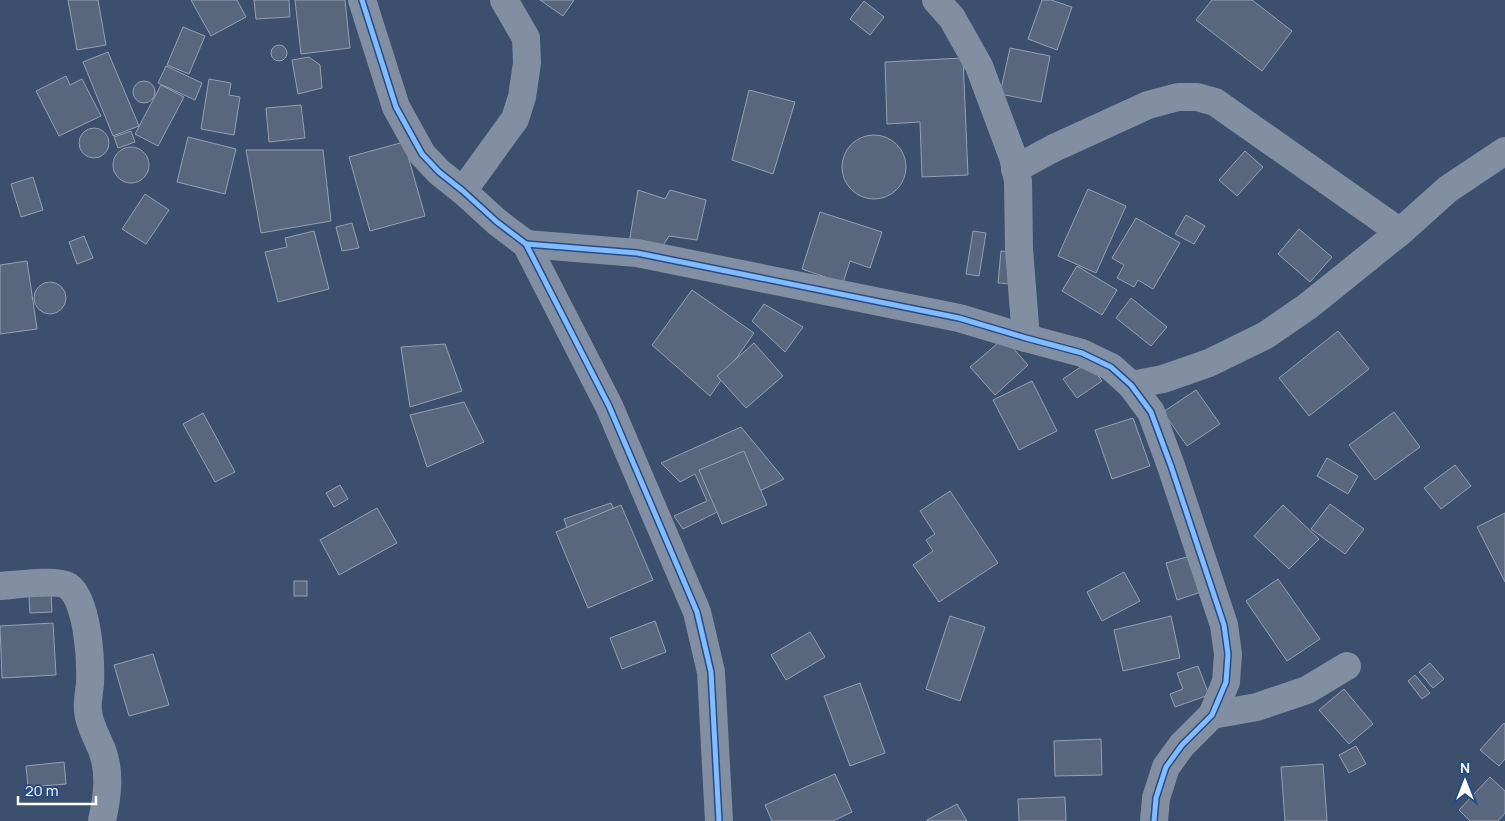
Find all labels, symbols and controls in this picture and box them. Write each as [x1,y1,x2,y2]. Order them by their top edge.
north arrow [1440,756,1490,806]
text: N [1460,758,1470,777]
scale bar [18,774,95,806]
text: 20 m [25,780,58,801]

